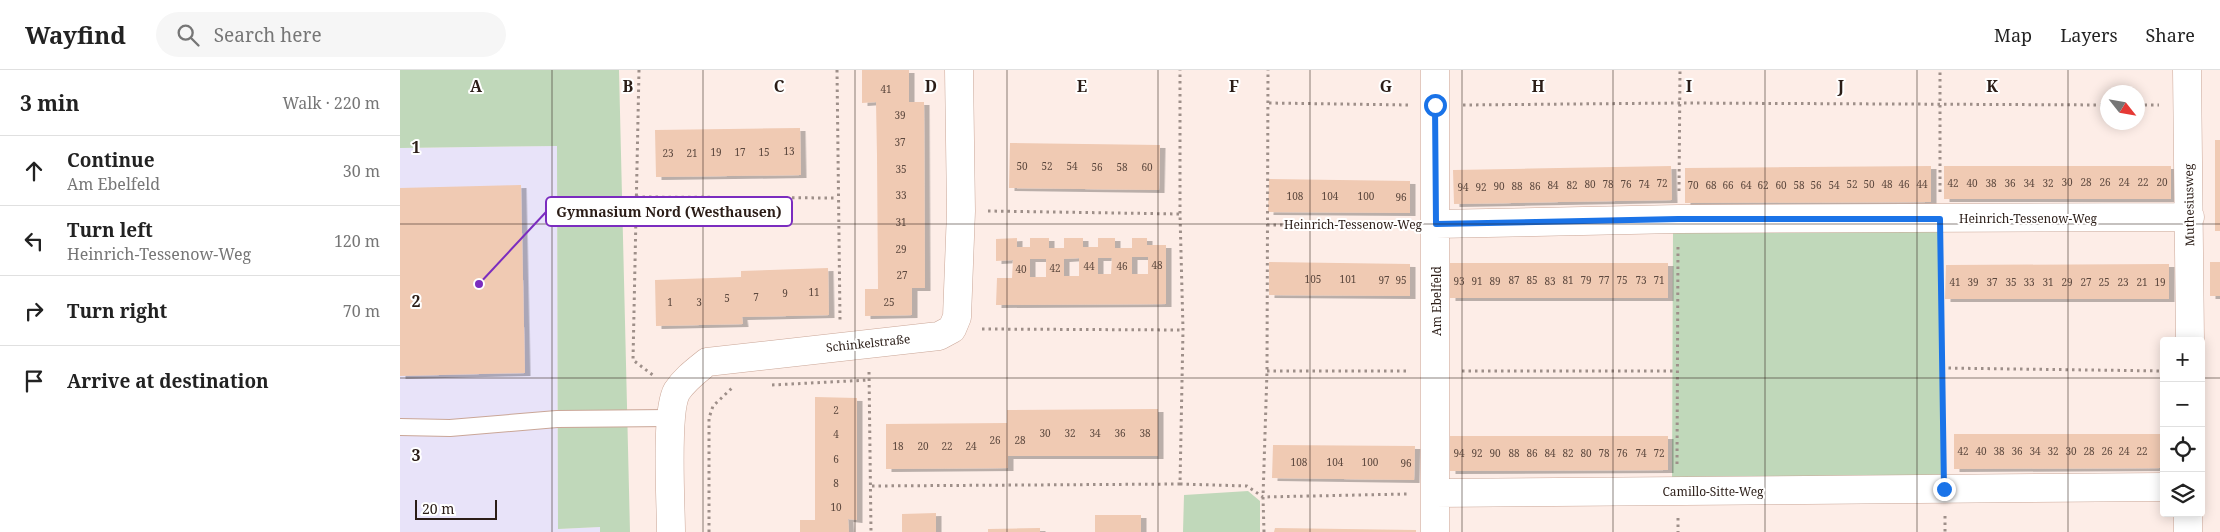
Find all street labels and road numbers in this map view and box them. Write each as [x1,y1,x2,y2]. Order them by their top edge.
street label: Muthesiusweg [2180,163,2198,246]
street label: Heinrich-Tessenow-Weg [1959,210,2098,227]
street label: Heinrich-Tessenow-Weg [1284,216,1423,233]
street label: Am Ebelfeld [1428,265,1445,336]
street label: Schinkelstraße [825,330,911,356]
street label: Camillo-Sitte-Weg [1662,483,1764,500]

